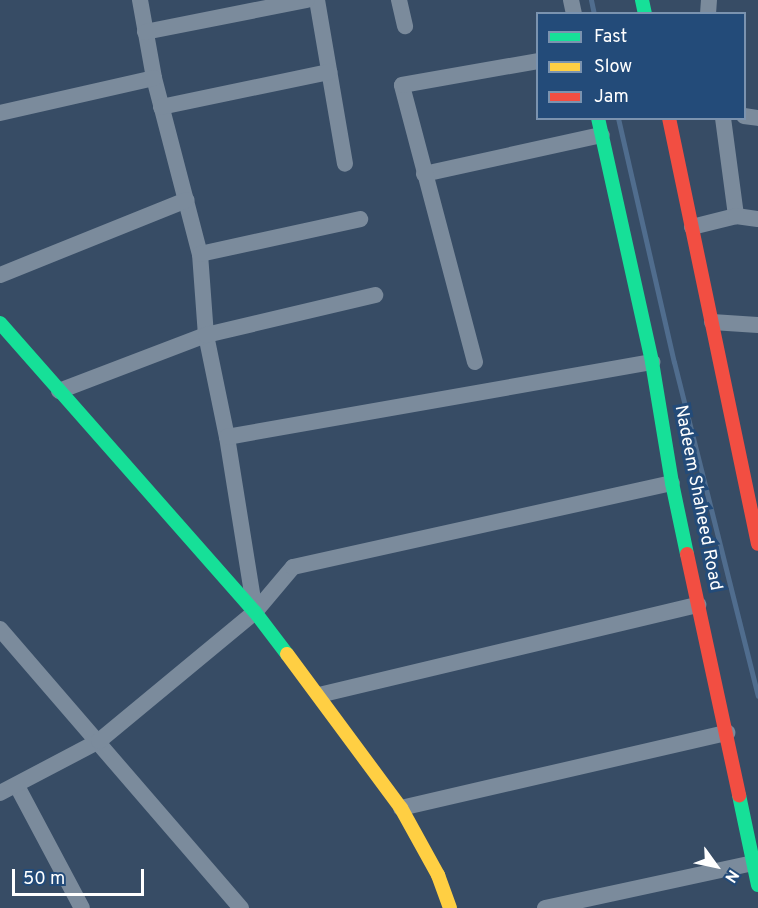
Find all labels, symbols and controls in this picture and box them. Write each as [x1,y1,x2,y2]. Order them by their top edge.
legend [536,12,746,120]
text: Fast [594,26,627,49]
text: Slow [594,56,632,79]
text: Jam [594,86,629,109]
street label: Nadeem Shaheed Road [668,404,726,592]
north arrow [686,836,746,896]
scale bar [15,857,147,895]
text: N [720,866,743,886]
text: 50 m [23,868,65,891]

